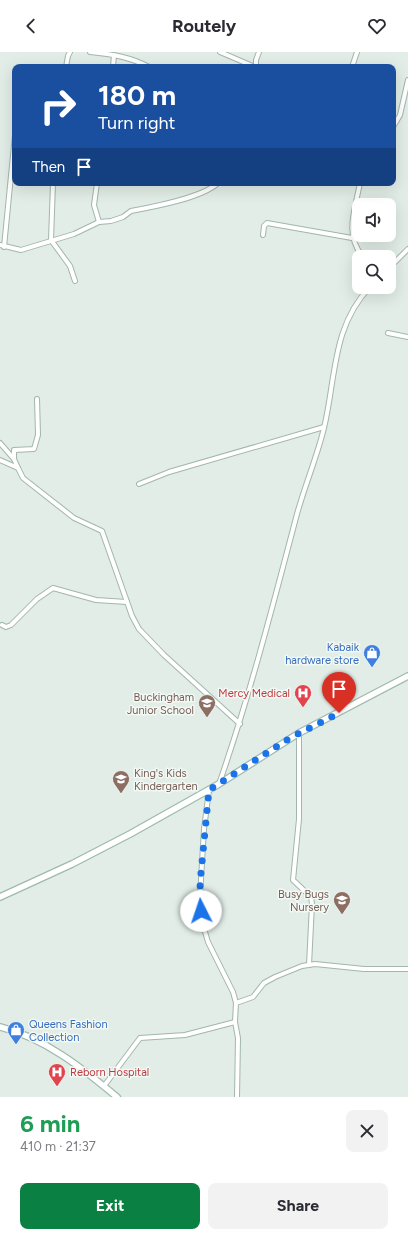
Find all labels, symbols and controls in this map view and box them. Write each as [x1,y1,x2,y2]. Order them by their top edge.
icon: back [20,15,42,37]
text: Routely [172,15,236,37]
icon: heart [366,15,388,37]
text: 180 m [98,78,176,112]
icon: right [32,80,84,132]
text: Turn right [98,112,175,134]
icon: arrive [73,156,95,178]
text: Then [32,158,65,176]
map controls [352,198,396,294]
button: sound [352,198,396,242]
button: search [352,250,396,294]
place label: Kabaik hardware store [285,641,360,667]
shop icon: Kabaik hardware store [362,643,382,668]
pin [322,672,356,713]
icon: arrive [328,678,350,700]
hospital icon: Mercy Medical [293,683,313,708]
place label: Mercy Medical [218,687,290,700]
place label: Buckingham Junior School [127,691,194,717]
school or university icon: Buckingham Junior School [197,693,217,718]
place label: King's Kids Kindergarten [134,767,198,793]
school or university icon: King's Kids Kindergarten [111,769,131,794]
place label: Busy Bugs Nursery [278,888,329,914]
position arrow [180,890,222,932]
school or university icon: Busy Bugs Nursery [332,890,352,915]
place label: Queens Fashion Collection [29,1018,108,1044]
shop icon: Queens Fashion Collection [6,1020,26,1045]
hospital icon: Reborn Hospital [47,1062,67,1087]
place label: Reborn Hospital [70,1066,149,1079]
text: 6 min [20,1109,80,1138]
button: close [346,1110,388,1152]
text: 410 m · 21:37 [20,1139,96,1154]
button: Exit [20,1183,200,1229]
button: Share [208,1183,388,1229]

